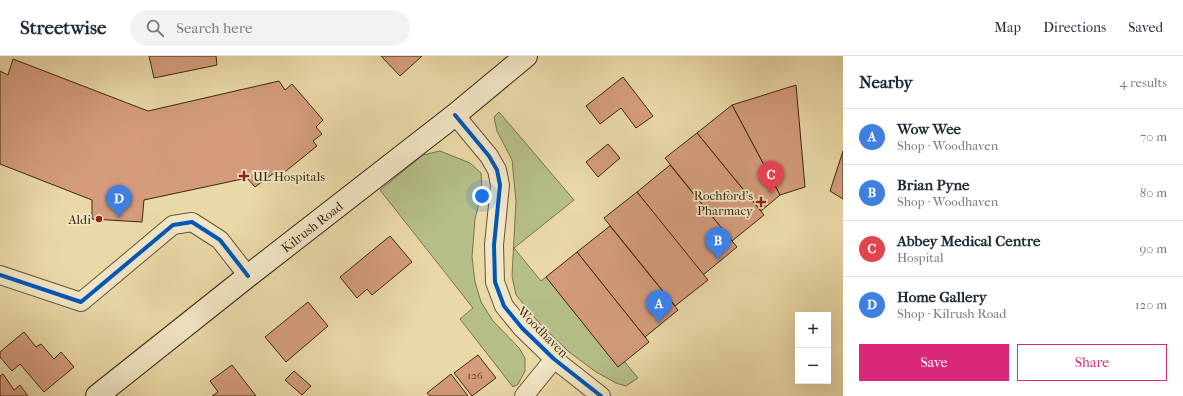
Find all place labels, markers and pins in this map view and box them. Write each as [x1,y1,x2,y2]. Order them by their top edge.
pin: C [758,161,784,194]
place label: UL Hospitals [253,169,325,184]
marker: UL Hospitals [238,170,250,182]
pin: D [106,185,132,218]
place label: Rochford's Pharmacy [694,188,754,218]
marker: Rochford's Pharmacy [756,197,766,207]
place label: Aldi [67,212,91,227]
marker: Aldi [94,214,104,224]
pin: B [705,227,731,260]
pin: A [646,290,672,323]

